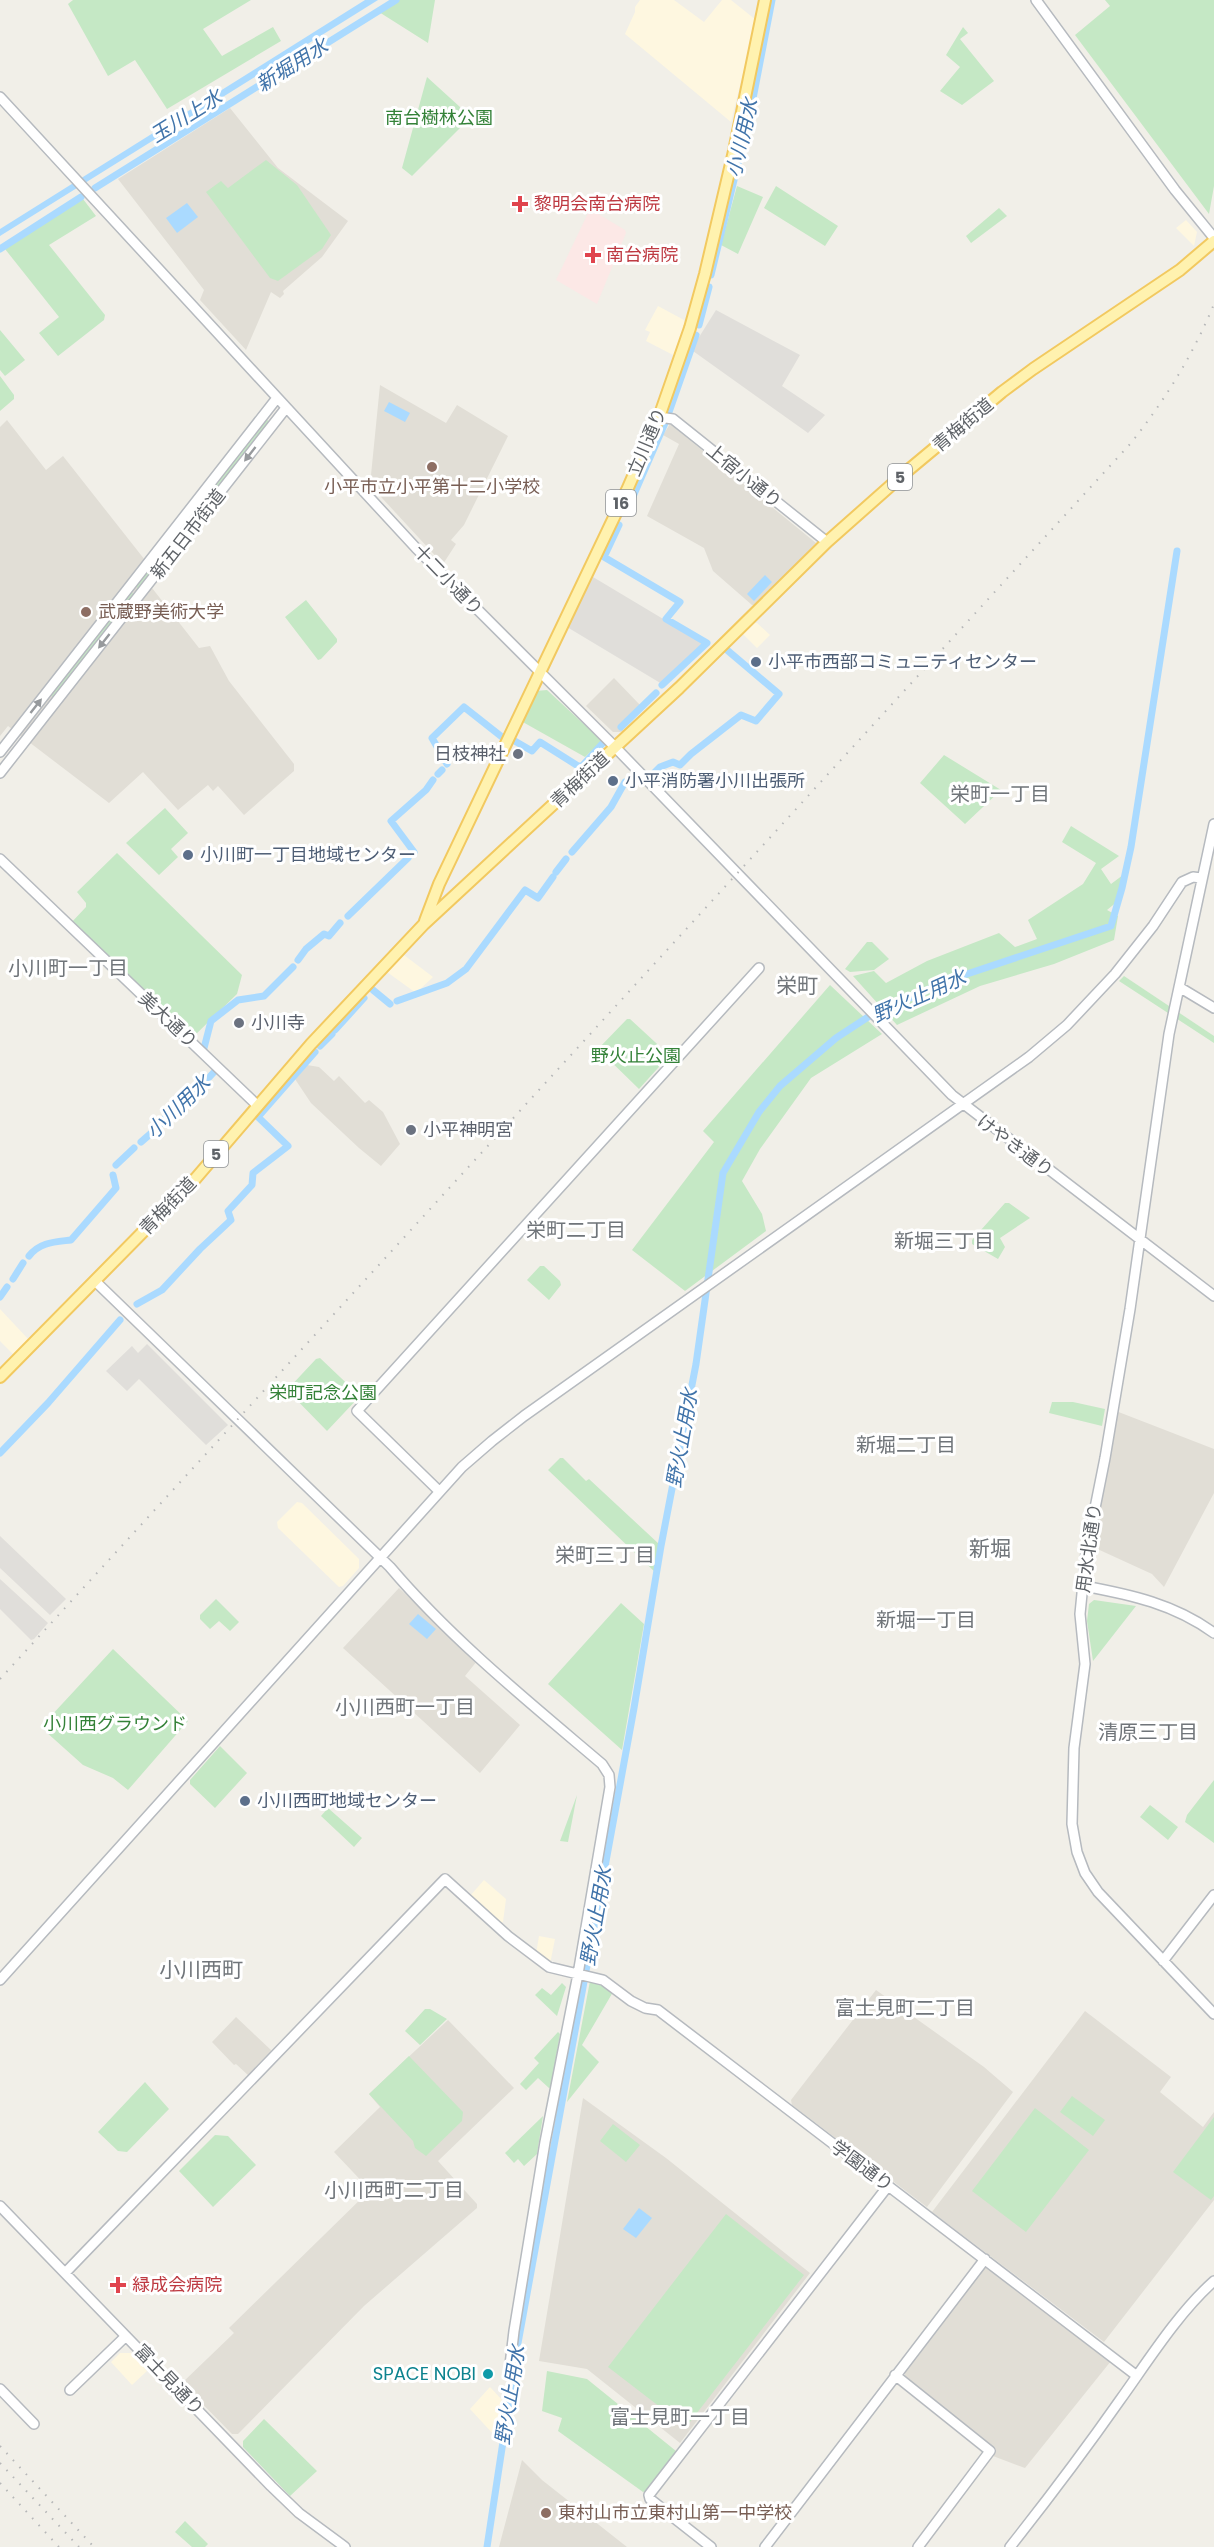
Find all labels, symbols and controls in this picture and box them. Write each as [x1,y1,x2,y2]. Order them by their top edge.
water label: 新堀用水 [251,31,335,98]
water label: 玉川上水 [145,82,229,149]
water label: 小川用水 [719,94,765,180]
park label: 南台樹林公園 [385,105,493,130]
place label: 黎明会南台病院 [534,191,660,216]
marker: 黎明会南台病院 [511,195,529,213]
place label: 南台病院 [606,242,678,267]
marker: 南台病院 [584,246,602,264]
street label: 青梅街道 [927,392,998,457]
street label: 立川通り [621,404,672,480]
street label: 上宿小通り [701,438,787,514]
one-way arrow [245,447,257,462]
marker: 小平市立小平第十二小学校 [425,460,439,474]
road number: 5 [888,464,912,490]
place label: 小平市立小平第十二小学校 [324,474,540,499]
street label: 新五日市街道 [145,483,231,584]
road number: 16 [606,490,636,516]
street label: 十二小通り [408,539,489,621]
place label: 武蔵野美術大学 [98,599,224,624]
marker: 武蔵野美術大学 [79,605,93,619]
one-way arrow [98,633,110,649]
place label: 小平市西部コミュニティセンター [768,649,1037,674]
marker: 小平市西部コミュニティセンター [749,655,763,669]
one-way arrow [30,698,43,714]
place label: 日枝神社 [434,741,506,766]
street label: 青梅街道 [545,746,615,813]
marker: 日枝神社 [511,747,525,761]
place label: 小平消防署小川出張所 [625,768,805,793]
marker: 小平消防署小川出張所 [606,774,620,788]
district label: 栄町一丁目 [950,780,1050,808]
place label: 小川町一丁目地域センター [200,842,416,867]
marker: 小川町一丁目地域センター [181,848,195,862]
district label: 小川町一丁目 [8,954,128,982]
water label: 野火止用水 [868,962,972,1029]
district label: 栄町 [776,971,818,1000]
street label: 美大通り [133,986,203,1053]
place label: 小川寺 [251,1010,305,1035]
marker: 小川寺 [232,1016,246,1030]
park label: 野火止公園 [591,1043,681,1068]
water label: 小川用水 [140,1068,218,1145]
street label: けやき通り [972,1109,1059,1183]
place label: 小平神明宮 [423,1117,513,1142]
marker: 小平神明宮 [404,1123,418,1137]
road number: 5 [204,1141,228,1167]
street label: 青梅街道 [134,1171,202,1240]
district label: 栄町二丁目 [526,1216,626,1244]
district label: 新堀三丁目 [894,1227,994,1255]
park label: 栄町記念公園 [269,1380,377,1405]
water label: 野火止用水 [660,1384,705,1490]
district label: 新堀二丁目 [856,1431,956,1459]
street label: 用水北通り [1070,1502,1107,1594]
district label: 新堀 [969,1534,1011,1563]
district label: 栄町三丁目 [555,1541,655,1569]
district label: 新堀一丁目 [876,1606,976,1634]
district label: 小川西町一丁目 [335,1693,475,1721]
park label: 小川西グラウンド [43,1711,187,1736]
district label: 清原三丁目 [1098,1718,1198,1746]
place label: 小川西町地域センター [257,1788,437,1813]
marker: 小川西町地域センター [238,1794,252,1808]
water label: 野火止用水 [574,1862,619,1968]
district label: 小川西町 [159,1955,243,1984]
district label: 富士見町二丁目 [835,1994,975,2022]
street label: 学園通り [826,2134,899,2197]
district label: 小川西町二丁目 [324,2176,464,2204]
place label: 緑成会病院 [132,2272,222,2297]
marker: 緑成会病院 [109,2276,127,2294]
street label: 富士見通り [129,2339,210,2421]
water label: 野火止用水 [488,2341,532,2447]
place label: SPACE NOBI [373,2361,476,2386]
marker: SPACE NOBI [481,2367,495,2381]
district label: 富士見町一丁目 [610,2403,750,2431]
place label: 東村山市立東村山第一中学校 [558,2500,792,2525]
marker: 東村山市立東村山第一中学校 [539,2506,553,2520]

